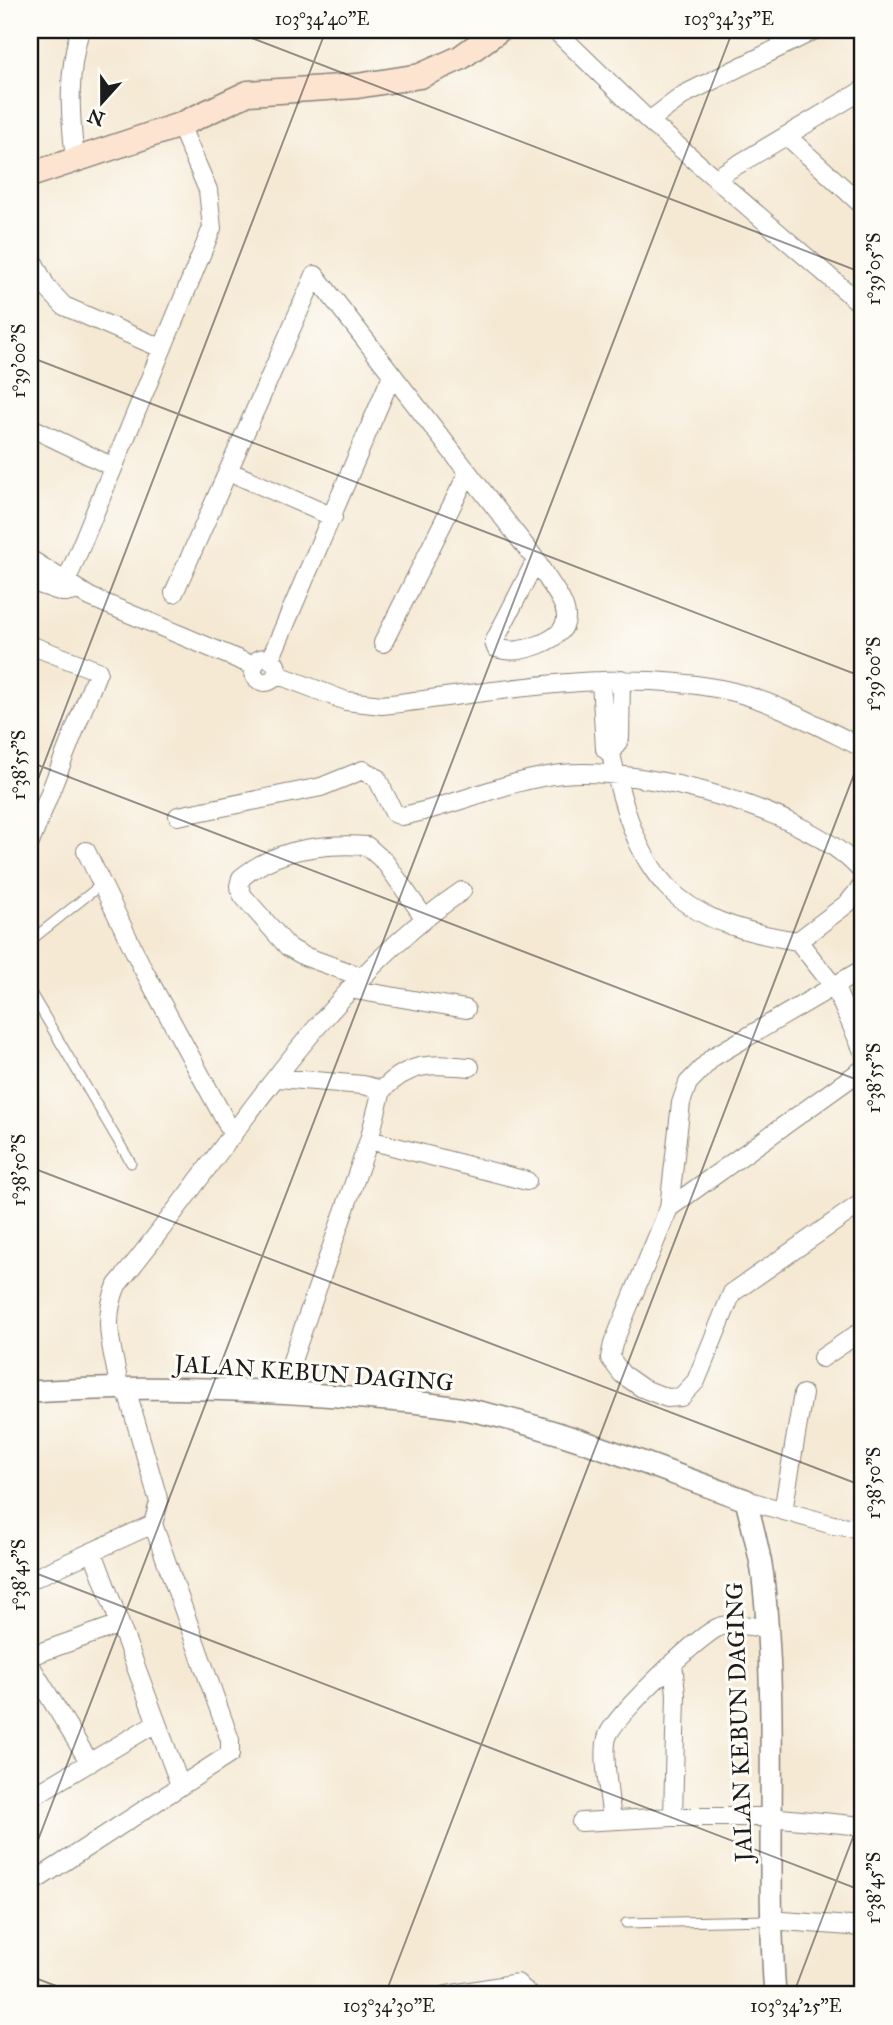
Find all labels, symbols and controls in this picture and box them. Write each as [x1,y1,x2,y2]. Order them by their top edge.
text: 103°34'40"E [275,8,369,30]
text: 103°34'35"E [684,8,774,30]
north arrow [66,66,136,136]
text: N [84,104,108,131]
text: 1°39'05"S [863,233,885,305]
text: 1°39'00"S [8,324,30,398]
text: 1°39'00"S [863,637,885,711]
text: 1°38'55"S [8,730,30,800]
text: 1°38'55"S [863,1043,885,1113]
text: 1°38'50"S [8,1134,30,1206]
street label: JALAN KEBUN DAGING [170,1348,455,1398]
text: 1°38'50"S [863,1447,885,1519]
text: 1°38'45"S [8,1539,30,1611]
street label: JALAN KEBUN DAGING [719,1582,759,1865]
text: 1°38'45"S [863,1852,885,1924]
text: 103°34'30"E [343,1995,435,2017]
text: 103°34'25"E [750,1995,842,2017]

